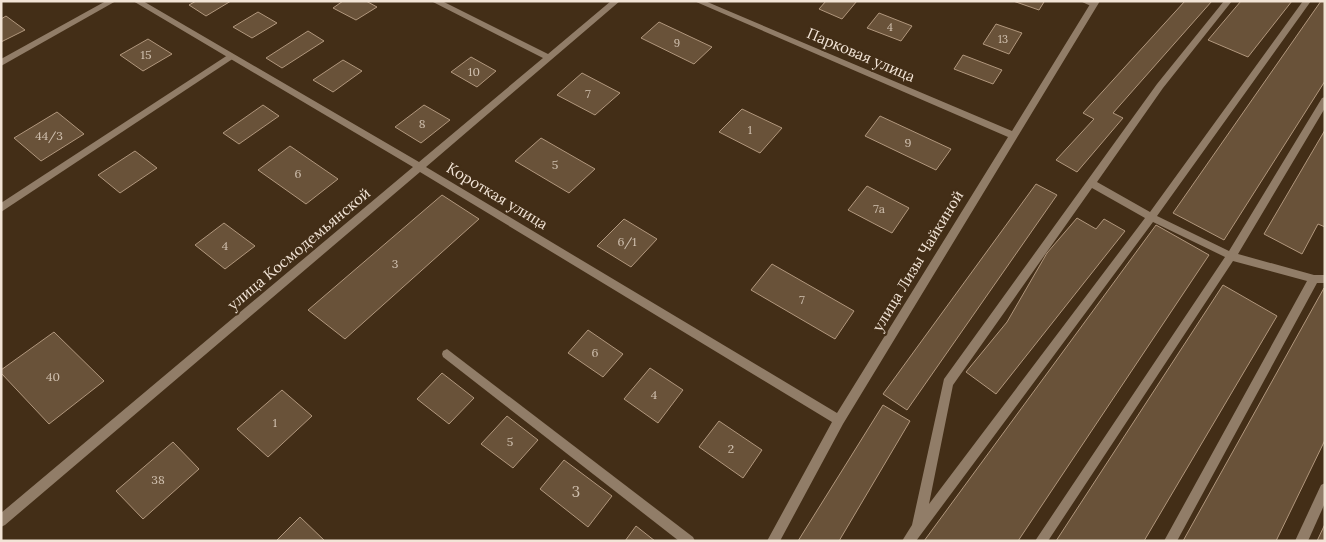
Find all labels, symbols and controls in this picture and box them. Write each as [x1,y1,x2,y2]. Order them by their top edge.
house number: 4 [887,20,893,34]
street label: Парковая улица [804,23,918,86]
house number: 13 [998,32,1008,46]
house number: 9 [674,36,680,50]
house number: 15 [141,47,151,62]
house number: 10 [468,64,480,79]
house number: 7 [585,86,591,101]
house number: 8 [419,116,426,131]
house number: 1 [748,122,752,137]
house number: 44/3 [35,128,63,144]
house number: 9 [905,135,912,150]
house number: 5 [552,157,558,172]
street label: Короткая улица [443,158,552,233]
house number: 6 [295,166,302,181]
street label: улица Космодемьянской [223,183,374,314]
street label: улица Лизы Чайкиной [868,187,967,335]
house number: 7а [873,201,885,216]
house number: 6/1 [617,234,637,250]
house number: 4 [222,238,229,253]
house number: 3 [392,256,399,271]
house number: 7 [799,292,805,307]
house number: 6 [592,345,599,360]
house number: 40 [46,369,60,384]
house number: 4 [651,387,658,402]
house number: 1 [273,415,277,430]
house number: 5 [507,434,513,449]
house number: 2 [728,441,734,456]
house number: 38 [151,472,165,487]
house number: 3 [572,482,580,501]

